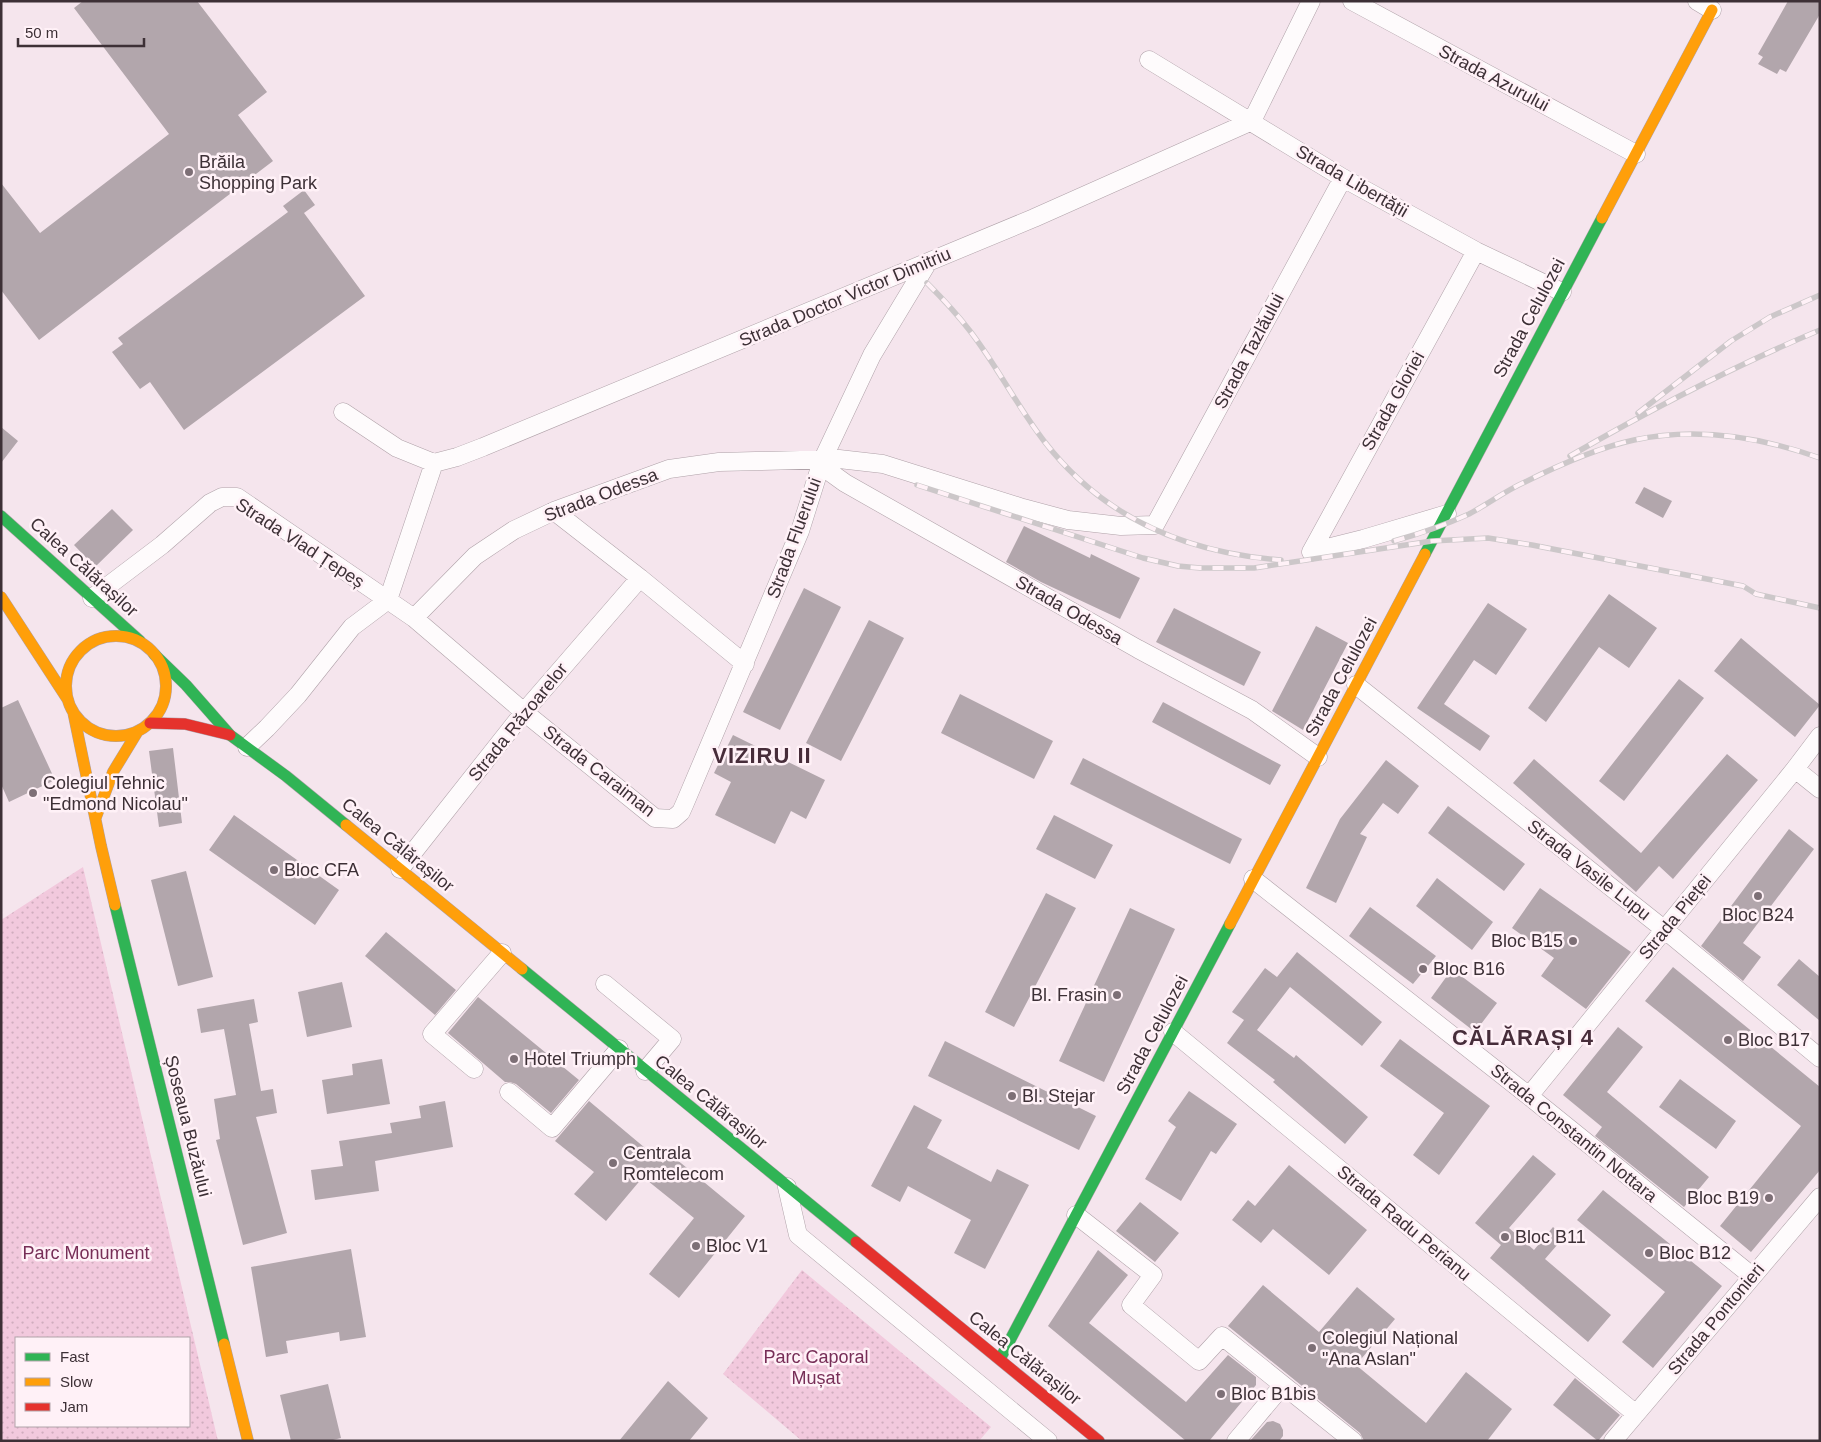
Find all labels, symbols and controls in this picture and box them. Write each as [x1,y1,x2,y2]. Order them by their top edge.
scale bar [18,15,144,47]
text: 50 m [25,24,58,41]
street label: Strada Azurului [1435,41,1553,115]
street label: Strada Libertății [1292,141,1412,221]
place label: Brăila Shopping Park [199,152,318,193]
marker: Brăila Shopping Park [183,166,195,178]
street label: Strada Doctor Victor Dimitriu [736,243,954,351]
street label: Strada Celulozei [1489,255,1569,381]
street label: Strada Tazlăului [1210,290,1288,412]
street label: Strada Gloriei [1358,348,1428,454]
street label: Strada Odessa [541,464,662,526]
street label: Strada Fluerului [763,475,825,601]
street label: Strada Vlad Țepeș [232,494,368,592]
street label: Calea Călărașilor [26,513,142,621]
street label: Strada Odessa [1012,571,1127,649]
street label: Strada Celulozei [1301,614,1381,740]
street label: Strada Răzoarelor [464,659,572,785]
street label: Strada Caraiman [539,721,659,821]
district label: VIZIRU II [712,743,812,768]
place label: Colegiul Tehnic "Edmond Nicolau" [43,773,188,814]
marker: Colegiul Tehnic "Edmond Nicolau" [27,787,39,799]
street label: Calea Călărașilor [338,794,458,896]
street label: Strada Vasile Lupu [1523,816,1655,924]
place label: Bloc CFA [284,860,359,880]
marker: Bloc CFA [268,864,280,876]
street label: Strada Pieței [1635,871,1715,963]
marker: Bloc B24 [1752,890,1764,902]
place label: Bloc B24 [1722,905,1794,925]
place label: Bloc B15 [1491,931,1563,951]
marker: Bloc B15 [1567,935,1579,947]
place label: Bloc B16 [1433,959,1505,979]
marker: Bloc B16 [1417,963,1429,975]
street label: Strada Celulozei [1112,972,1192,1098]
place label: Bl. Frasin [1031,985,1107,1005]
marker: Bl. Frasin [1111,989,1123,1001]
district label: CĂLĂRAȘI 4 [1452,1025,1594,1050]
place label: Bloc B17 [1738,1030,1810,1050]
marker: Bloc B17 [1722,1034,1734,1046]
place label: Hotel Triumph [524,1049,636,1069]
street label: Calea Călărașilor [651,1051,771,1153]
street label: Șoseaua Buzăului [161,1053,215,1199]
marker: Hotel Triumph [508,1053,520,1065]
street label: Strada Constantin Nottara [1487,1060,1662,1207]
place label: Bl. Stejar [1022,1086,1095,1106]
marker: Bl. Stejar [1006,1090,1018,1102]
place label: Centrala Romtelecom [623,1143,724,1184]
marker: Centrala Romtelecom [607,1157,619,1169]
street label: Strada Radu Perianu [1333,1161,1475,1285]
place label: Bloc B19 [1687,1188,1759,1208]
marker: Bloc B19 [1763,1192,1775,1204]
place label: Bloc B11 [1515,1227,1586,1247]
marker: Bloc B11 [1499,1231,1511,1243]
place label: Bloc V1 [706,1236,768,1256]
marker: Bloc V1 [690,1240,702,1252]
park label: Parc Monument [22,1243,150,1263]
place label: Bloc B12 [1659,1243,1731,1263]
marker: Bloc B12 [1643,1247,1655,1259]
street label: Strada Pontonieri [1664,1259,1768,1379]
street label: Calea Călărașilor [965,1307,1085,1409]
place label: Colegiul Național "Ana Aslan" [1322,1328,1458,1369]
legend [15,1337,190,1427]
marker: Colegiul Național "Ana Aslan" [1306,1342,1318,1354]
park label: Parc Caporal Mușat [763,1347,869,1388]
text: Fast [60,1348,90,1365]
text: Slow [60,1373,93,1390]
place label: Bloc B1bis [1231,1384,1316,1404]
marker: Bloc B1bis [1215,1388,1227,1400]
text: Jam [60,1398,88,1415]

